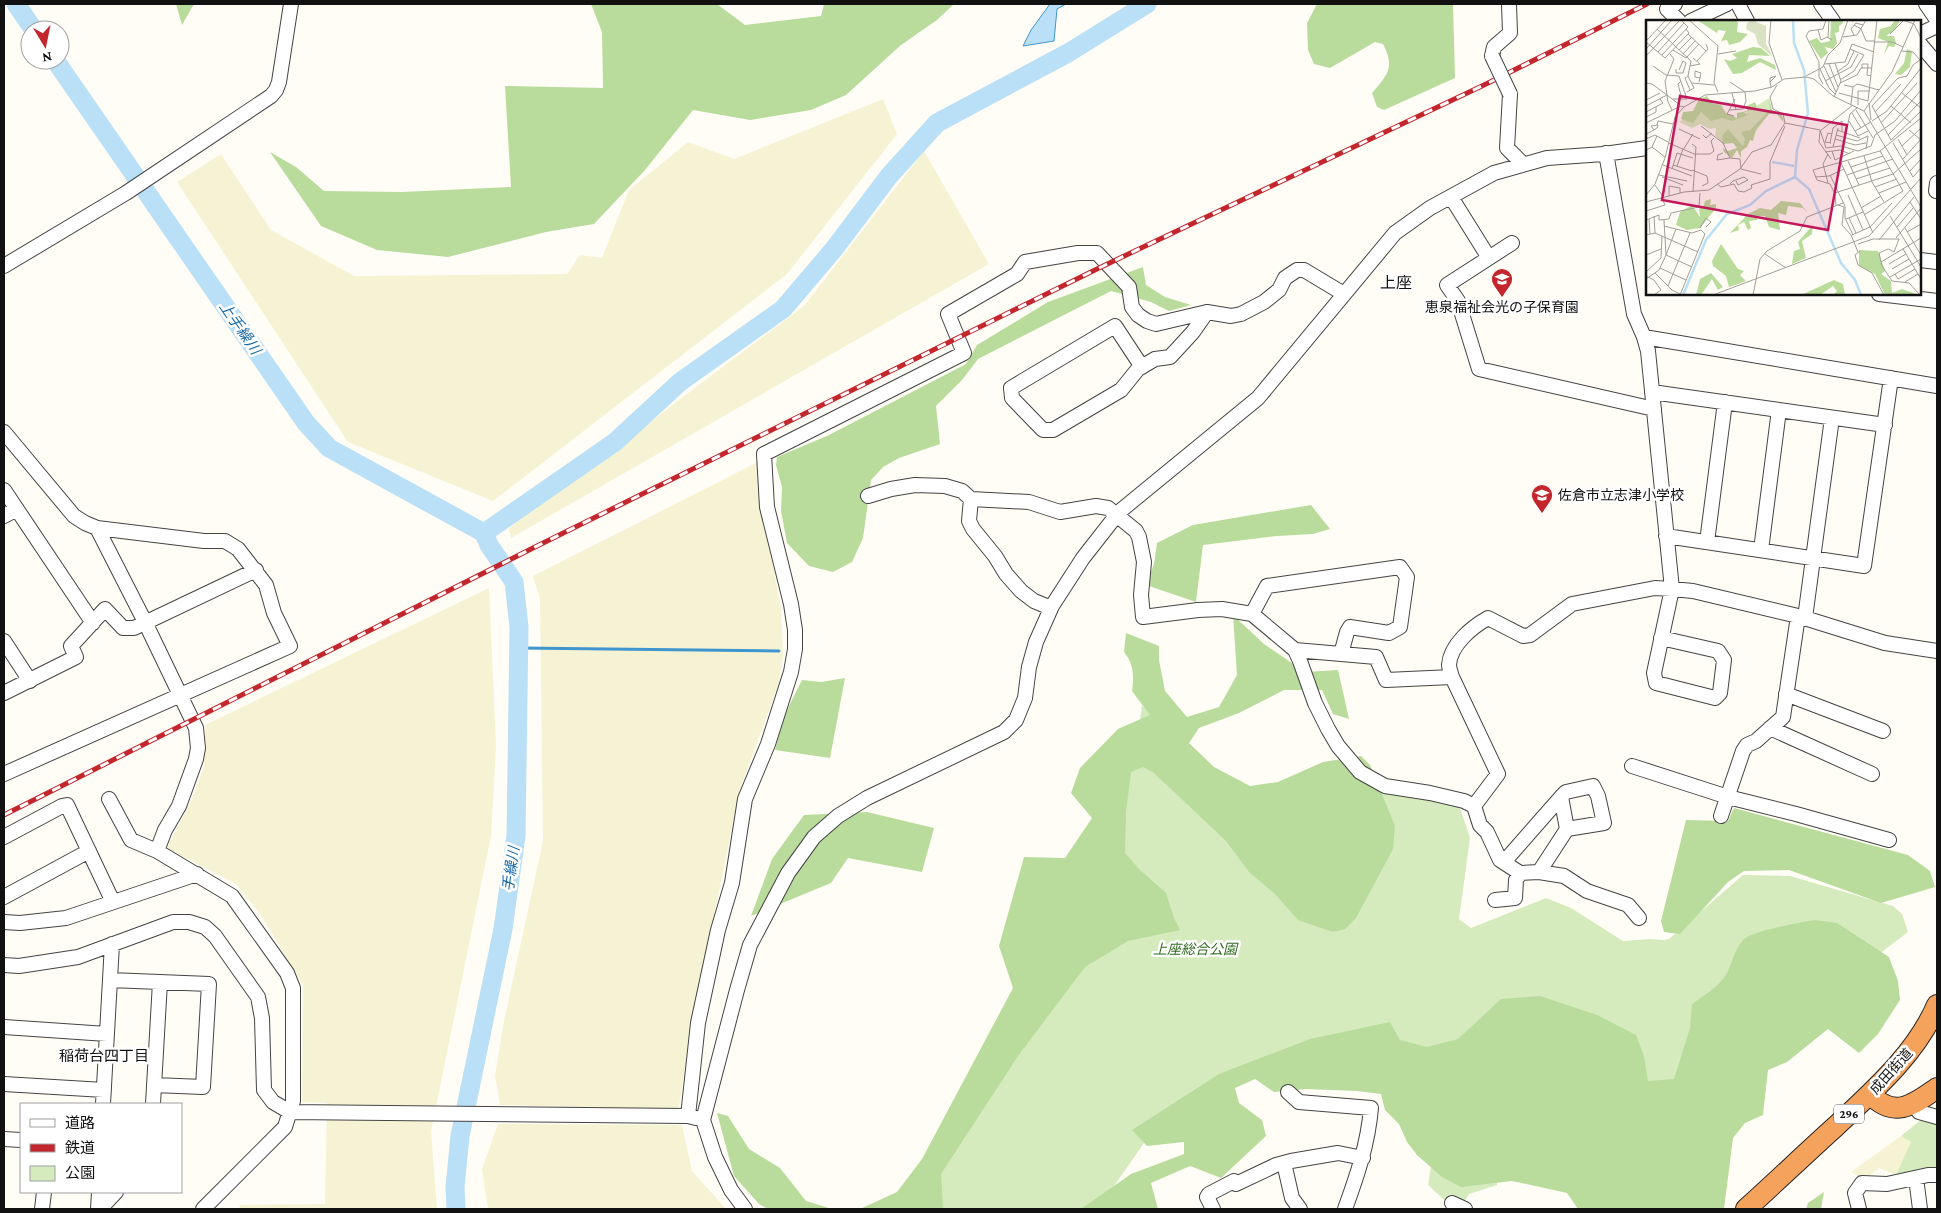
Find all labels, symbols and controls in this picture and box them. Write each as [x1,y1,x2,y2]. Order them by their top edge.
north arrow [20,20,70,70]
inset map [1646,20,1921,295]
text: N [41,49,53,67]
school or university icon: 恵泉福祉会光の子保育園 [1490,267,1514,298]
district label: 上座 [1380,274,1412,291]
water label: 上手繰川 [216,299,265,359]
place label: 恵泉福祉会光の子保育園 [1425,299,1579,315]
school or university icon: 佐倉市立志津小学校 [1530,483,1554,514]
place label: 佐倉市立志津小学校 [1558,487,1684,503]
water label: 手繰川 [500,844,522,892]
park label: 上座総合公園 [1153,941,1239,957]
street label: 成田街道 [1866,1045,1916,1097]
district label: 稲荷台四丁目 [59,1048,149,1064]
legend [20,1103,182,1193]
road number: 296 [1834,1104,1864,1124]
text: 道路 [65,1115,95,1131]
text: 鉄道 [65,1140,95,1156]
text: 公園 [65,1165,95,1181]

